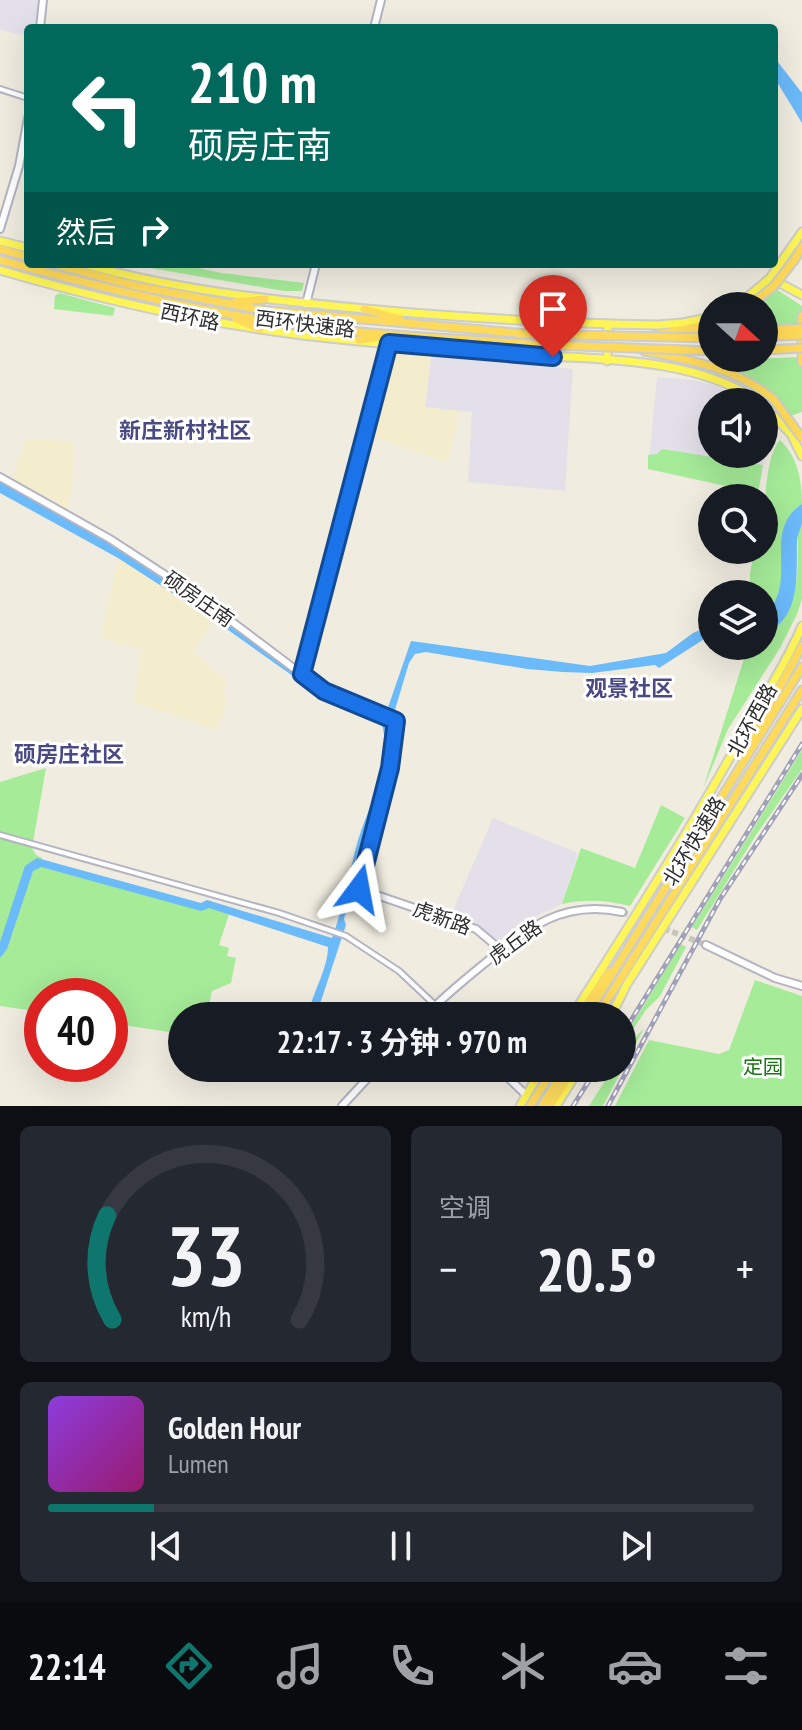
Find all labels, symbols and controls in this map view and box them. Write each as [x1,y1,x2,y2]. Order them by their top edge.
text: 210 m [188,46,317,118]
icon: left [56,56,160,160]
text: 硕房庄南 [188,121,332,168]
icon: right [132,208,176,252]
text: 然后 [56,212,116,251]
pin [519,275,587,357]
icon: arrive [531,287,575,331]
north arrow [698,292,778,372]
map controls [698,292,778,660]
street label: 西环路 [158,298,222,336]
street label: 西环快速路 [254,305,356,343]
button: sound [698,388,778,468]
district label: 新庄新村社区 [119,416,251,444]
button: search [698,484,778,564]
street label: 硕房庄南 [159,565,239,633]
button: layers [698,580,778,660]
district label: 观景社区 [585,674,673,702]
street label: 北环西路 [721,679,783,761]
district label: 硕房庄社区 [14,740,124,768]
street label: 北环快速路 [657,791,731,891]
position arrow [317,847,401,931]
street label: 虎新路 [409,896,475,940]
street label: 虎丘路 [483,914,547,970]
speed limit sign: 40 [24,978,128,1082]
text: 22:17 · 3 分钟 · 970 m [277,1022,527,1061]
park label: 定园 [743,1054,783,1080]
text: 空调 [439,1191,491,1224]
text: 33 [166,1201,245,1309]
text: 20.5° [536,1230,657,1308]
text: − [439,1240,457,1297]
text: + [736,1240,754,1297]
text: km/h [180,1298,231,1335]
text: Golden Hour [168,1408,301,1447]
text: Lumen [168,1447,229,1480]
icon: previous [144,1524,188,1568]
icon: pause [379,1524,423,1568]
icon: next [614,1524,658,1568]
icon: directions [161,1638,217,1694]
icon: music [272,1638,328,1694]
icon: phone [384,1638,440,1694]
icon: climate [495,1638,551,1694]
icon: car [607,1638,663,1694]
icon: filters [718,1638,774,1694]
text: 22:14 [28,1643,106,1690]

